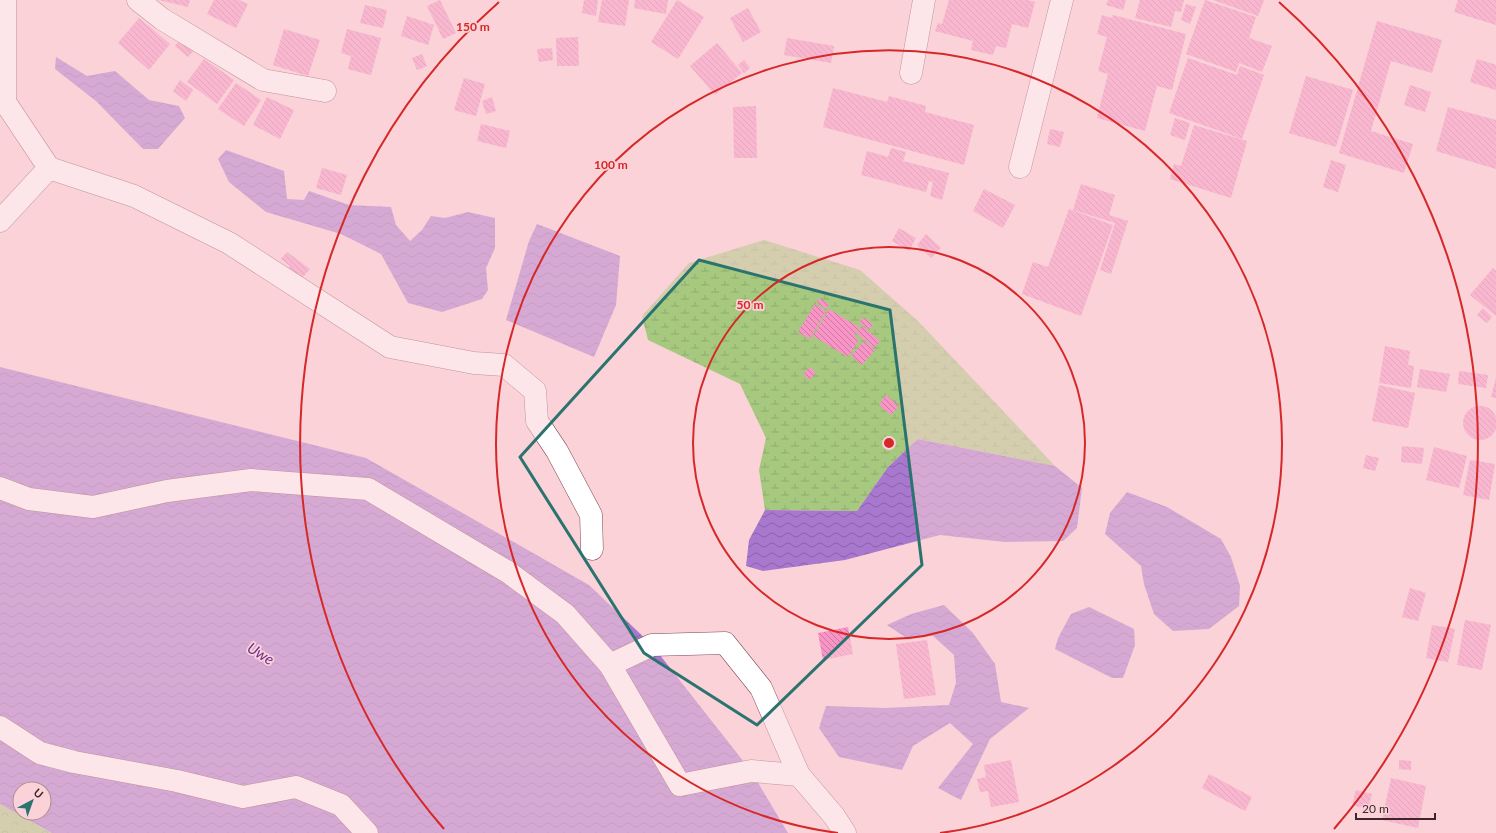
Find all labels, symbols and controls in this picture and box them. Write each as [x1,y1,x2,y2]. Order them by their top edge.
text: 150 m [456,19,490,34]
text: 100 m [594,157,628,172]
text: 50 m [737,297,763,312]
centre of rings [882,436,896,450]
water label: Uwe [244,638,278,668]
north arrow [12,781,52,821]
text: U [32,785,46,801]
scale bar [1356,795,1435,821]
text: 20 m [1362,801,1389,816]

